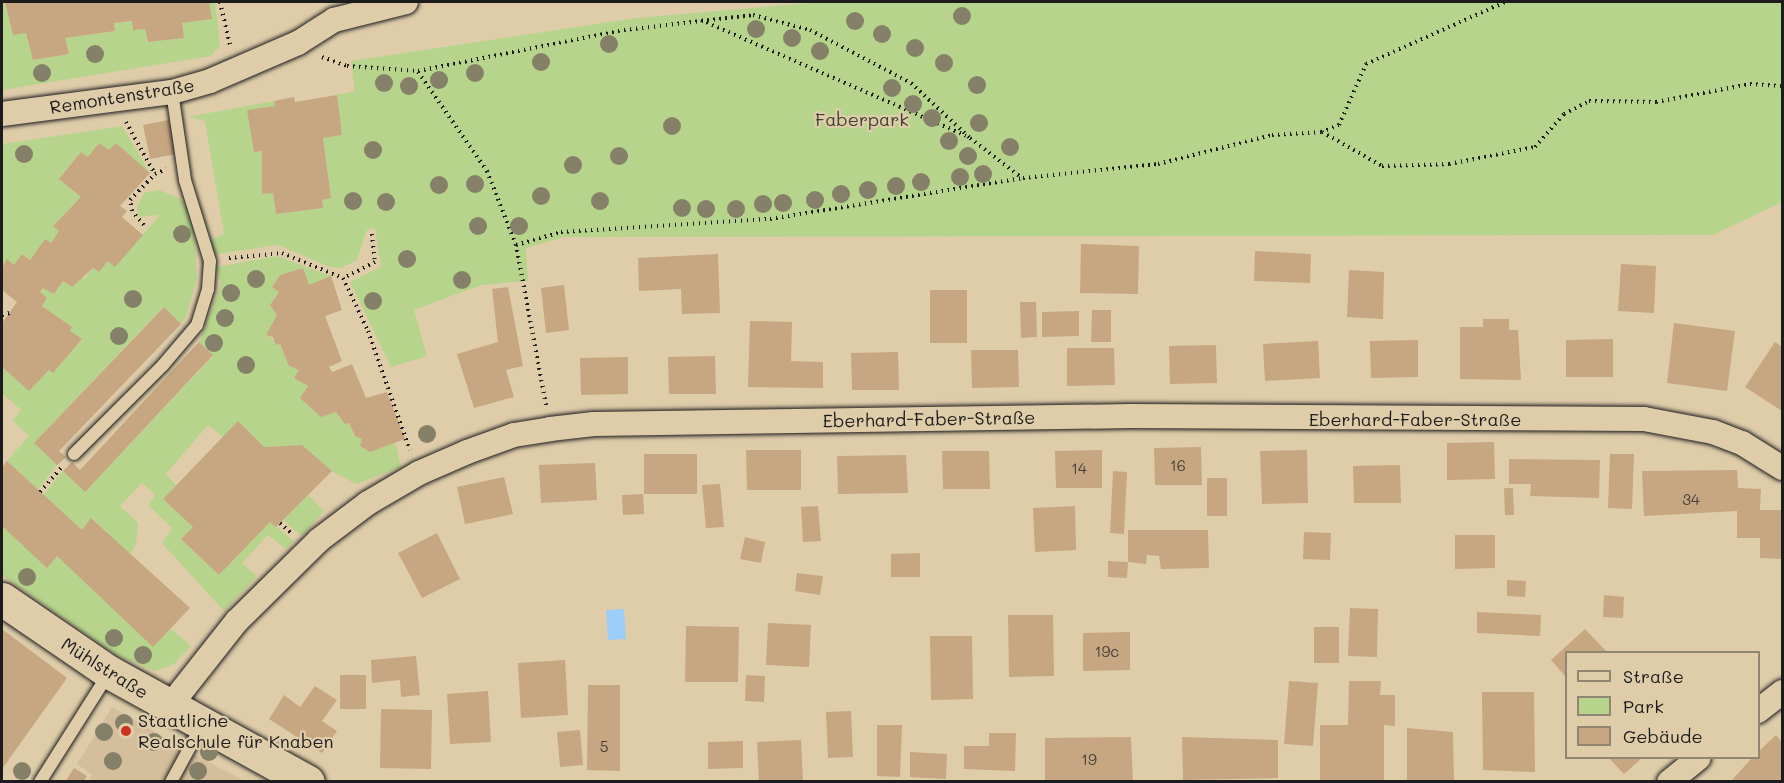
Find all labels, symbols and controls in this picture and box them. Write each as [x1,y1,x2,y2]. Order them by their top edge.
street label: Remontenstraße [48,74,196,118]
park label: Faberpark [815,108,909,130]
street label: Eberhard-Faber-Straße [822,406,1036,432]
street label: Eberhard-Faber-Straße [1309,408,1521,430]
house number: 16 [1170,457,1186,475]
house number: 14 [1071,460,1087,478]
house number: 34 [1682,491,1700,509]
street label: Mühlstraße [58,633,152,703]
house number: 19c [1095,643,1119,661]
legend [1565,651,1760,759]
text: Straße [1623,664,1684,688]
text: Park [1623,694,1664,718]
place label: Staatliche Realschule für Knaben [138,710,333,752]
marker: Staatliche Realschule für Knaben [119,724,133,738]
text: Gebäude [1623,724,1703,748]
house number: 5 [600,738,608,756]
house number: 19 [1081,751,1097,769]

